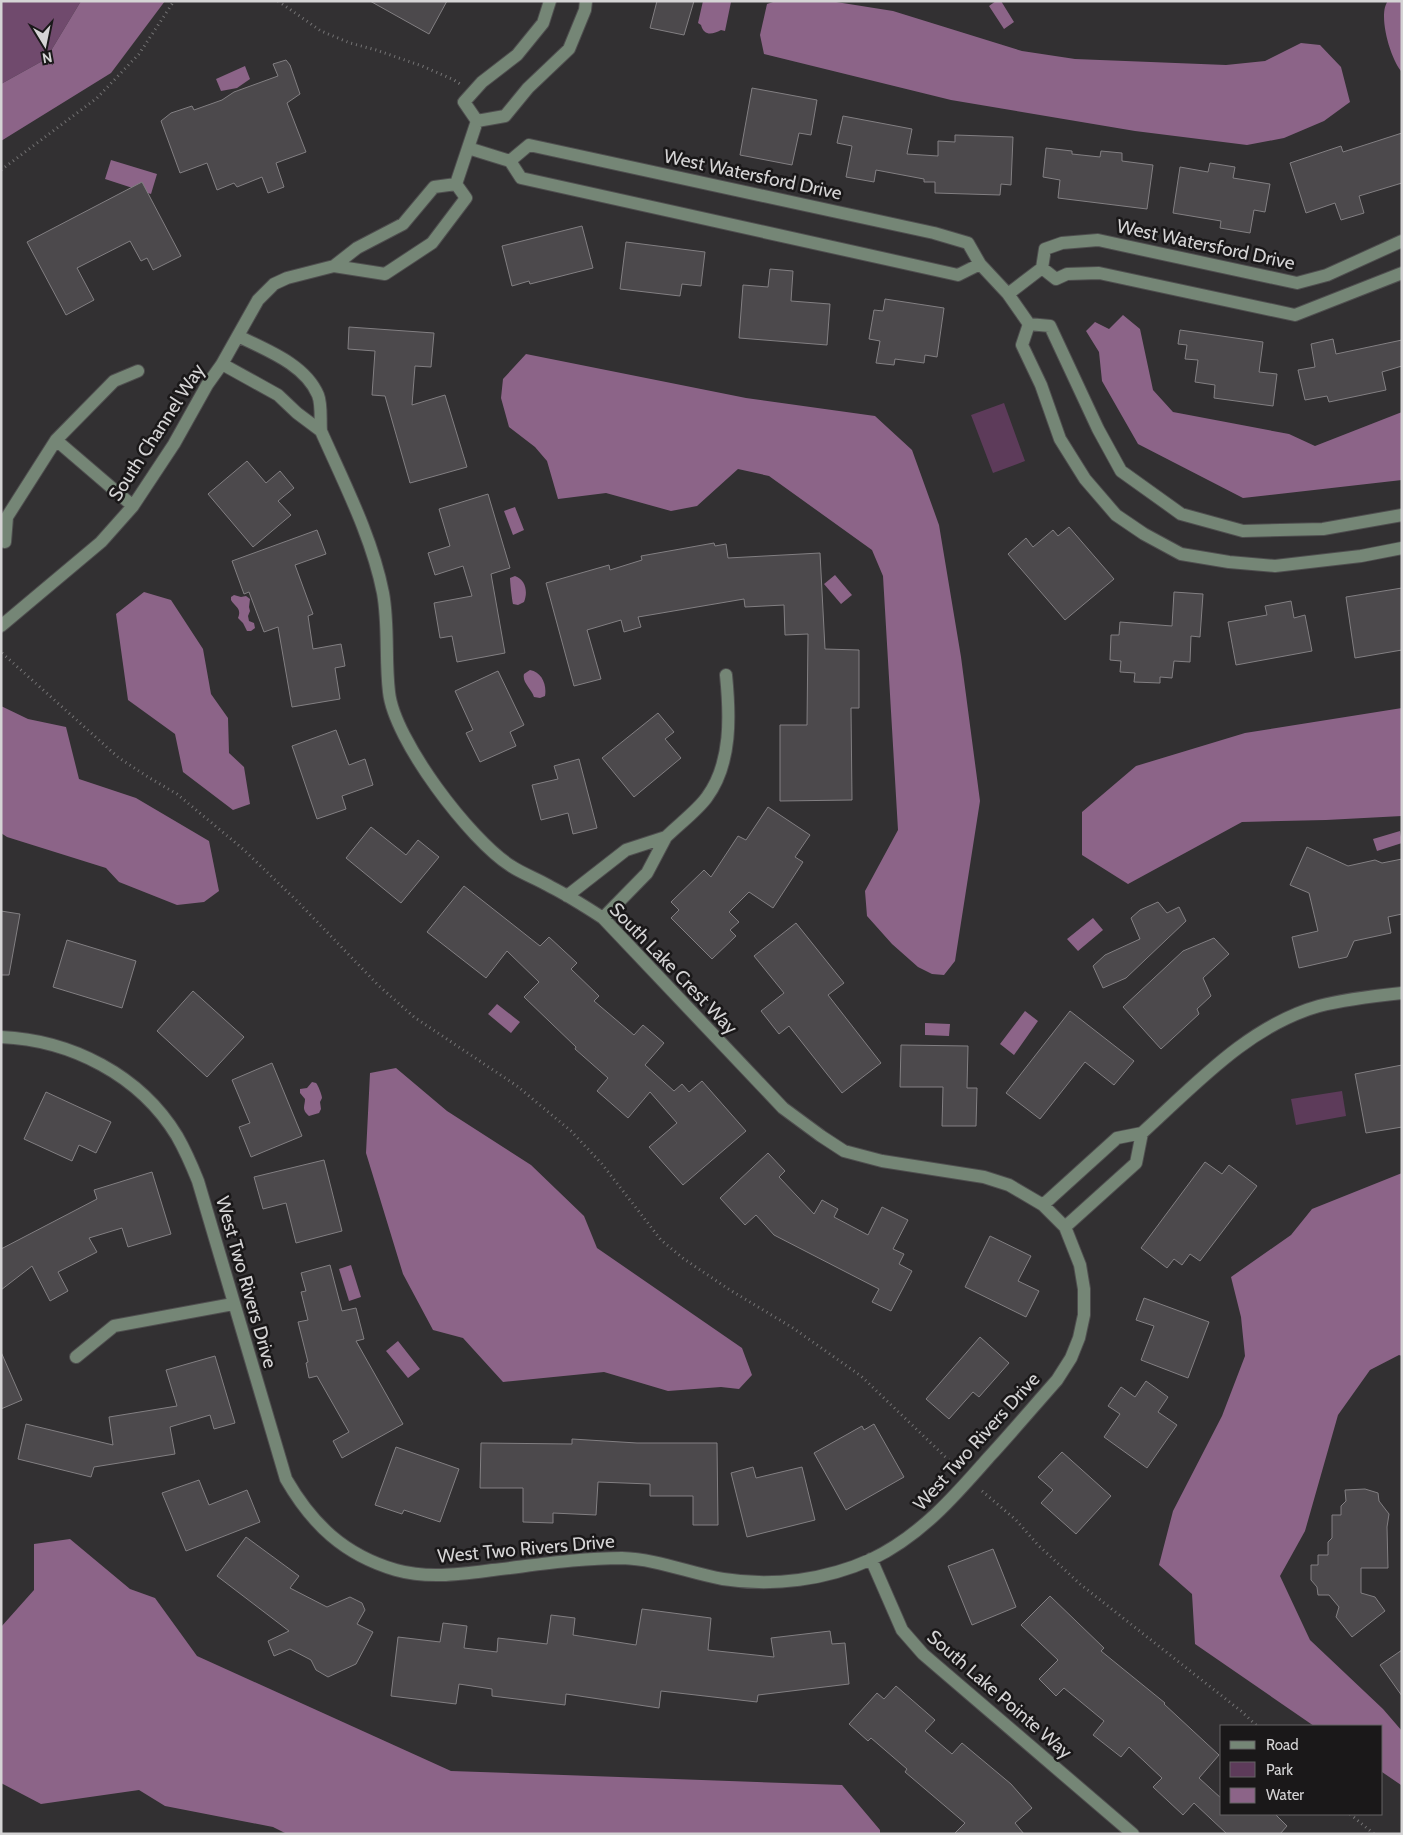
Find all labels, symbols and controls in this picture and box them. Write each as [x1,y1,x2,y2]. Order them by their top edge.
north arrow [20,20,70,70]
text: N [41,48,54,68]
street label: West Watersford Drive [662,144,844,205]
street label: West Watersford Drive [1115,214,1297,275]
street label: South Channel Way [104,359,210,505]
street label: South Lake Crest Way [605,898,743,1039]
street label: West Two Rivers Drive [211,1194,282,1371]
street label: West Two Rivers Drive [908,1367,1045,1515]
street label: West Two Rivers Drive [437,1529,616,1568]
street label: South Lake Pointe Way [922,1625,1077,1764]
legend [1220,1725,1383,1815]
text: Road [1266,1736,1299,1754]
text: Park [1266,1761,1293,1779]
text: Water [1266,1786,1304,1804]

